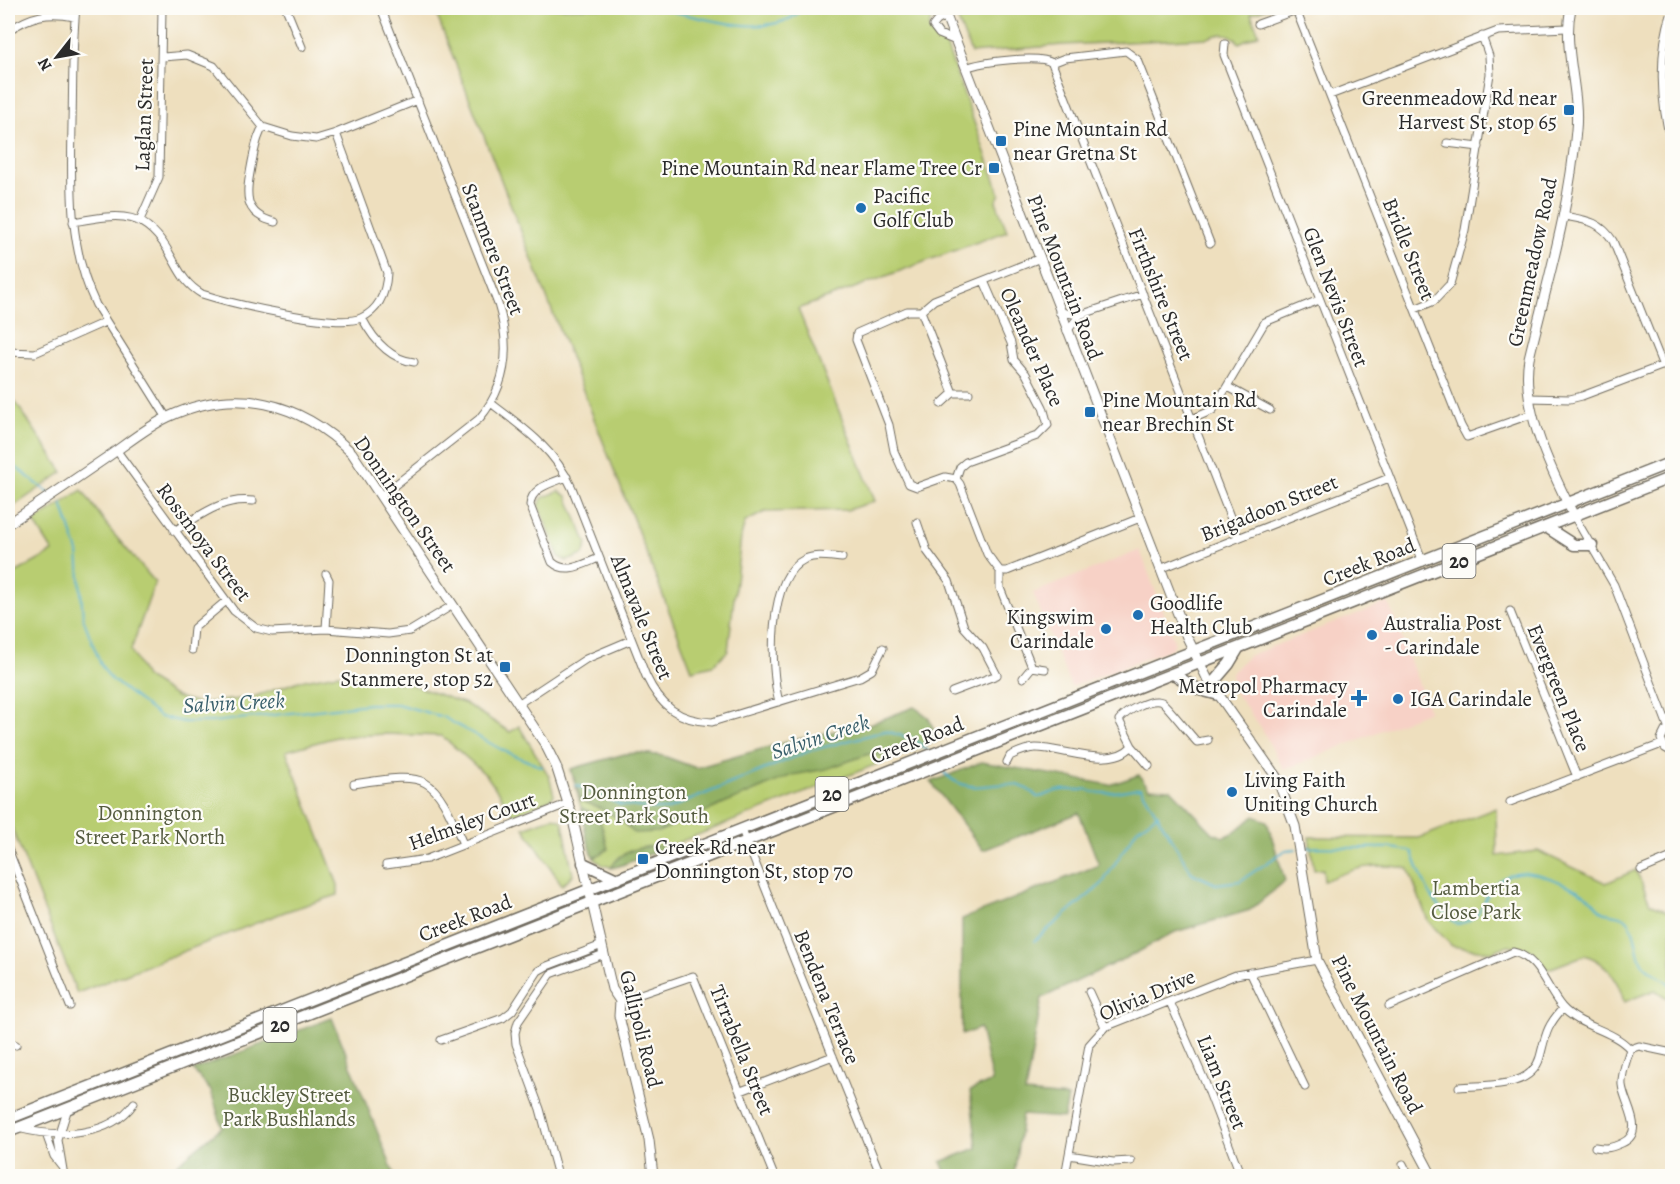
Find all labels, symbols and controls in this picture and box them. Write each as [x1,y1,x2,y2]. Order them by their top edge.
north arrow [27,27,87,87]
text: N [32,53,57,75]
street label: Laglan Street [128,58,160,172]
place label: Greenmeadow Rd near Harvest St, stop 65 [1362,84,1557,136]
marker: Greenmeadow Rd near Harvest St, stop 65 [1562,103,1576,117]
place label: Pine Mountain Rd near Gretna St [1013,115,1169,167]
marker: Pine Mountain Rd near Gretna St [994,134,1008,148]
place label: Pine Mountain Rd near Flame Tree Cr [661,154,982,182]
marker: Pine Mountain Rd near Flame Tree Cr [987,161,1001,175]
street label: Greenmeadow Road [1500,174,1564,349]
street label: Stanmere Street [455,179,531,319]
place label: Pacific Golf Club [873,182,954,234]
street label: Pine Mountain Road [1021,190,1110,364]
street label: Bridle Street [1376,194,1442,304]
marker: Pacific Golf Club [854,201,868,215]
street label: Firthshire Street [1122,223,1200,365]
street label: Glen Nevis Street [1296,223,1376,371]
street label: Oleander Place [993,283,1071,411]
place label: Pine Mountain Rd near Brechin St [1102,386,1258,438]
marker: Pine Mountain Rd near Brechin St [1083,405,1097,419]
street label: Donnington Street [347,430,463,578]
street label: Brigadoon Street [1196,468,1342,548]
street label: Rossmoya Street [150,477,258,607]
street label: Creek Road [1318,530,1420,593]
road number: 20 [1442,544,1476,578]
street label: Almavale Street [604,549,680,684]
place label: Goodlife Health Club [1150,589,1252,641]
place label: Kingswim Carindale [1006,603,1094,655]
marker: Goodlife Health Club [1131,608,1145,622]
place label: Australia Post - Carindale [1383,609,1502,661]
street label: Evergreen Place [1521,620,1597,756]
marker: Kingswim Carindale [1099,622,1113,636]
marker: Australia Post - Carindale [1365,628,1379,642]
place label: Donnington St at Stanmere, stop 52 [340,641,493,693]
marker: Donnington St at Stanmere, stop 52 [498,660,512,674]
place label: Metropol Pharmacy Carindale [1178,672,1348,724]
water label: Salvin Creek [182,685,286,721]
place label: IGA Carindale [1410,685,1532,713]
marker: Metropol Pharmacy Carindale [1352,691,1366,705]
marker: IGA Carindale [1391,692,1405,706]
water label: Salvin Creek [767,707,874,767]
street label: Creek Road [866,709,968,771]
place label: Living Faith Uniting Church [1244,766,1378,818]
road number: 20 [816,777,848,811]
park label: Donnington Street Park South [559,778,709,830]
street label: Helmsley Court [405,785,540,857]
marker: Living Faith Uniting Church [1225,785,1239,799]
park label: Donnington Street Park North [75,799,225,851]
place label: Creek Rd near Donnington St, stop 70 [655,833,853,885]
marker: Creek Rd near Donnington St, stop 70 [636,852,650,866]
park label: Lambertia Close Park [1431,874,1522,926]
street label: Creek Road [414,887,516,949]
street label: Bendena Terrace [787,926,867,1068]
street label: Pine Mountain Road [1325,950,1430,1119]
street label: Olivia Drive [1095,962,1199,1028]
street label: Gallipoli Road [613,967,669,1091]
street label: Tirrabella Street [703,981,781,1119]
road number: 20 [264,1008,296,1042]
street label: Liam Street [1190,1031,1254,1133]
park label: Buckley Street Park Bushlands [222,1081,356,1133]

